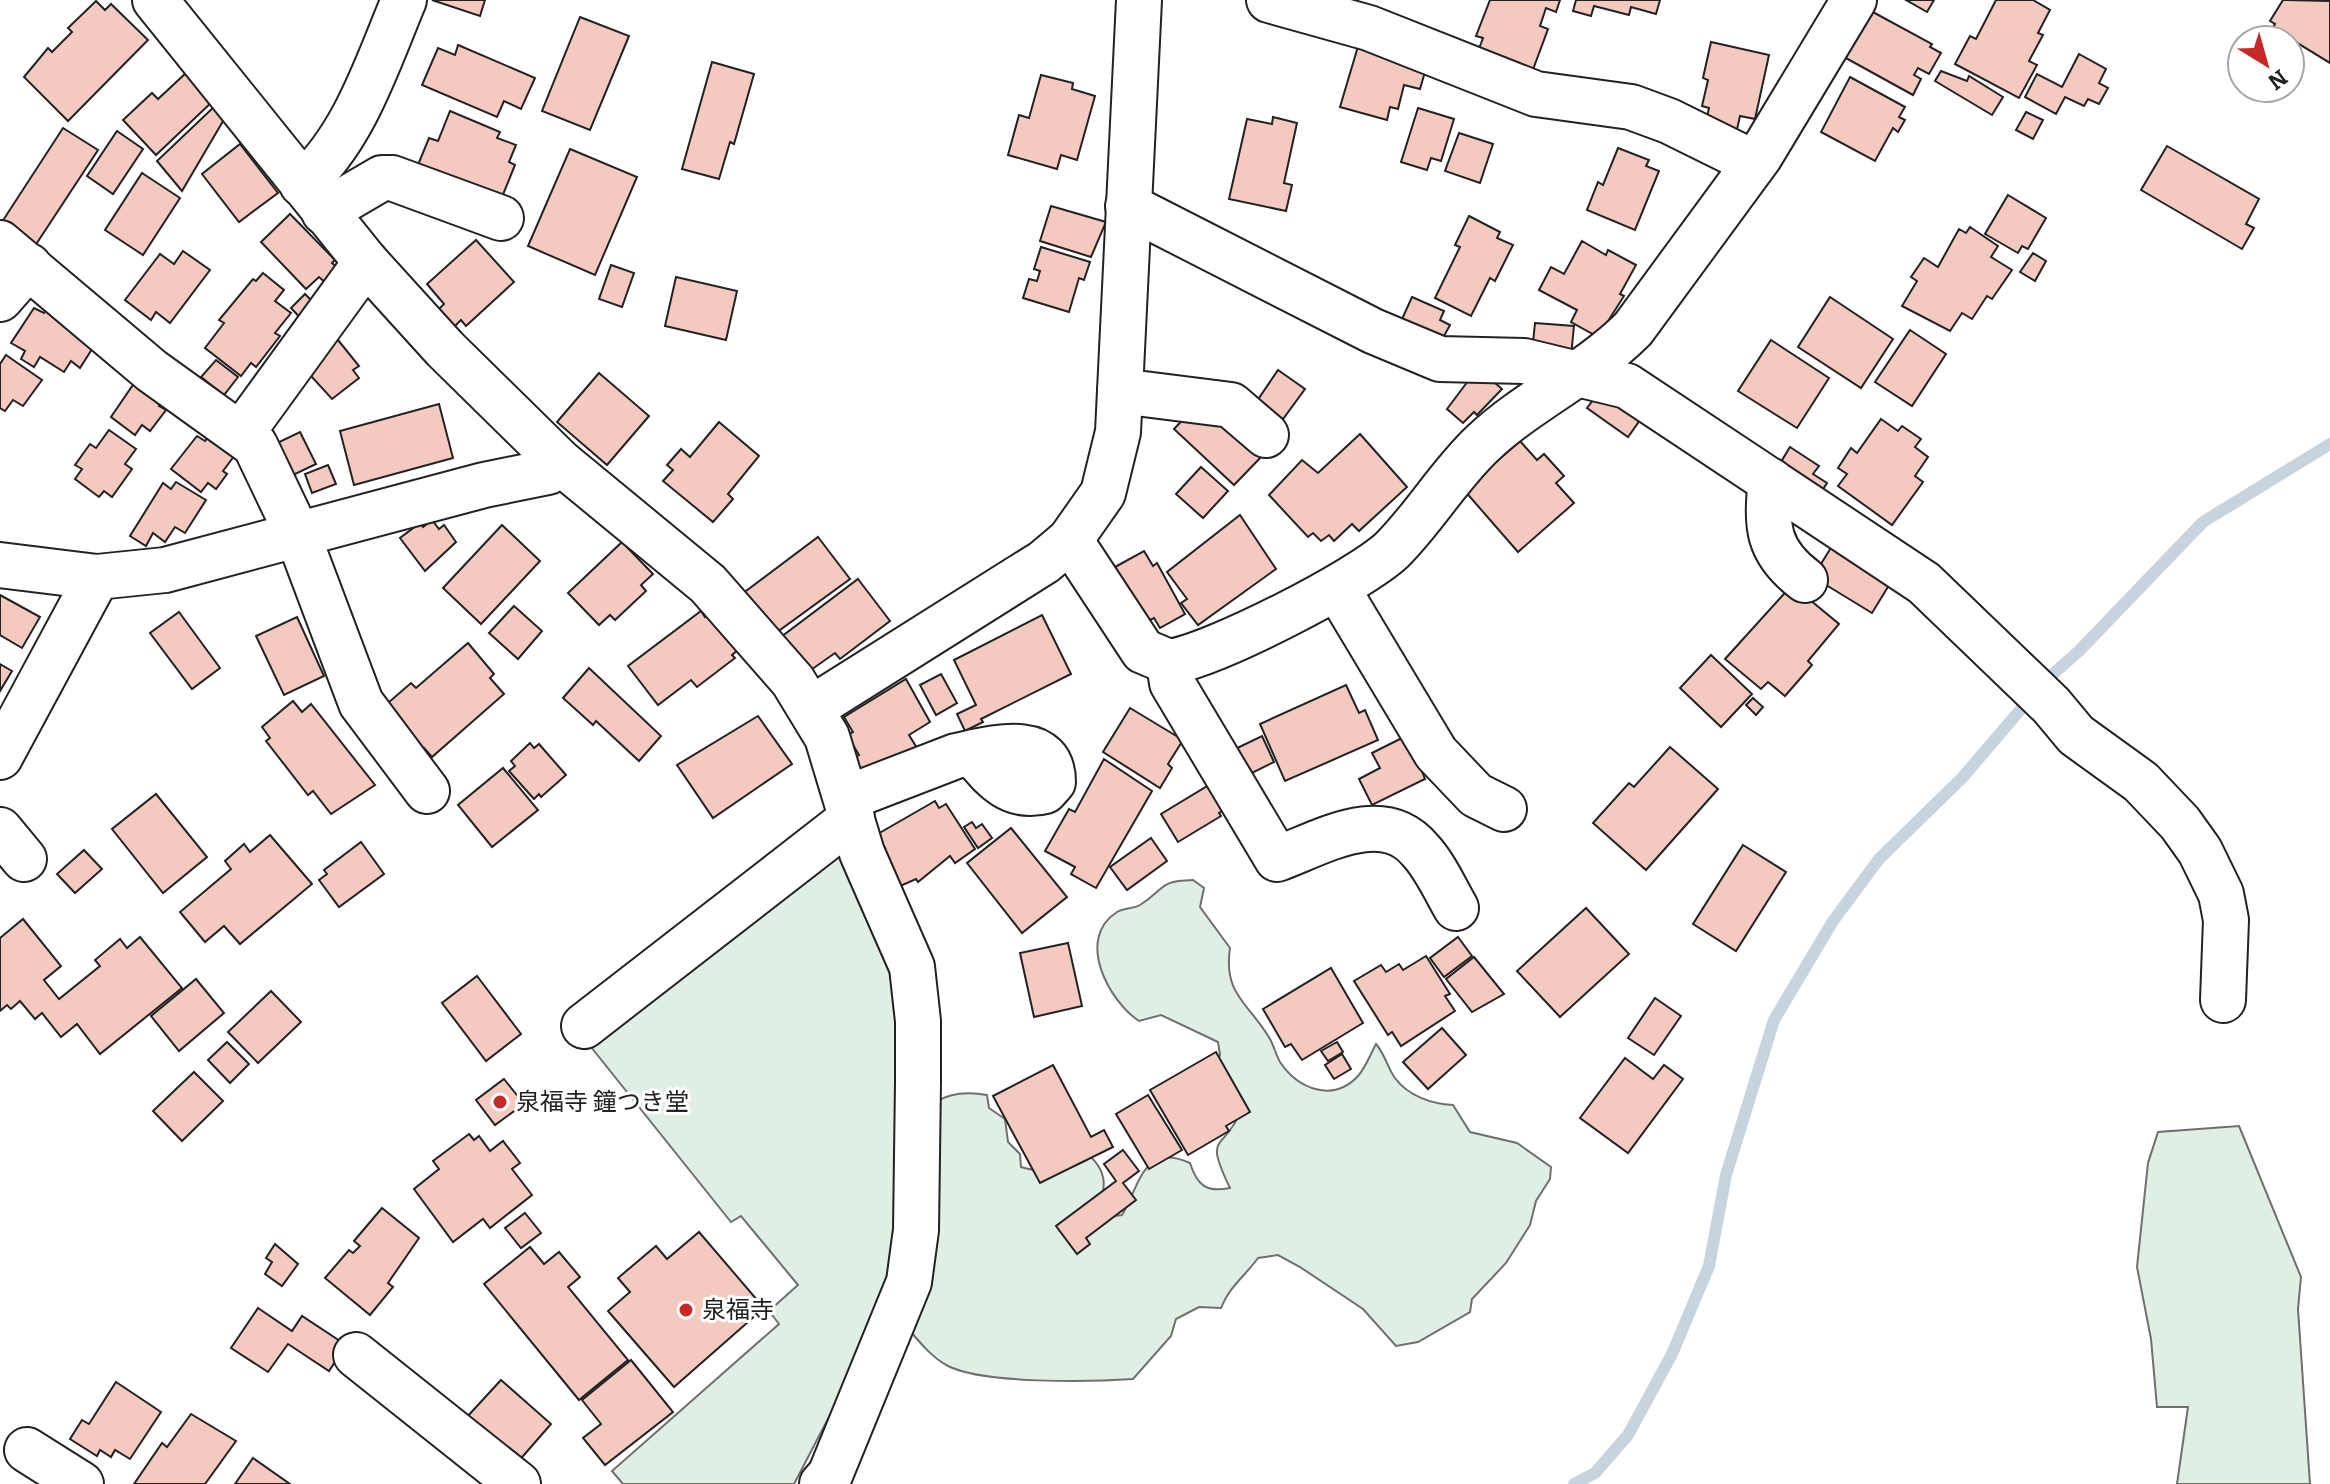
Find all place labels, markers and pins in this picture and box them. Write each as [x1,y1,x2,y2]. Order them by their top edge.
place label: 泉福寺 鐘つき堂 [516,1088,689,1116]
marker: 泉福寺 鐘つき堂 [491,1093,509,1111]
place label: 泉福寺 [702,1296,774,1324]
marker: 泉福寺 [677,1301,695,1319]

